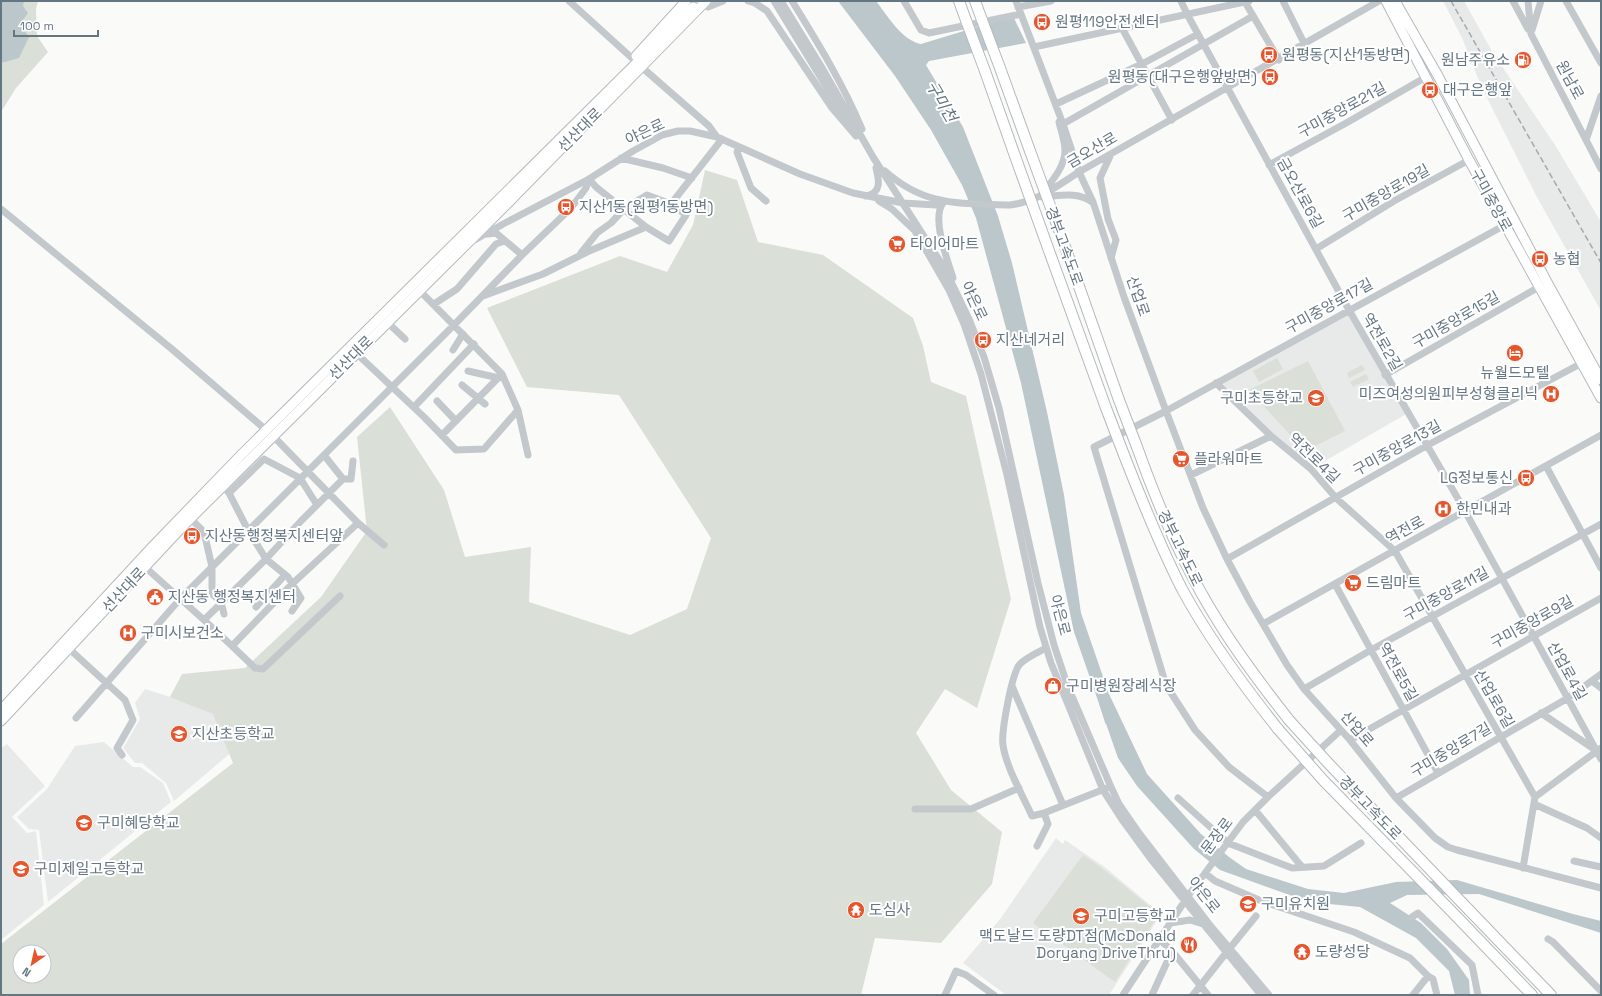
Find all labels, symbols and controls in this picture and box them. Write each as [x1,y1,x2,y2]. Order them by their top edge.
scale bar [14,12,98,38]
bus stop icon: 원평119안전센터 [1032,12,1052,32]
place label: 원평119안전센터 [1055,12,1160,31]
text: 100 m [20,18,54,34]
bus stop icon: 원평동(지산1동방면) [1259,45,1279,65]
place label: 원평동(지산1동방면) [1282,45,1410,65]
place label: 원남주유소 [1441,50,1510,69]
fuel station icon: 원남주유소 [1513,50,1533,70]
street label: 원남로 [1552,57,1589,103]
place label: 원평동(대구은행앞방면) [1108,67,1257,87]
bus stop icon: 원평동(대구은행앞방면) [1260,67,1280,87]
water label: 구미천 [921,77,963,128]
street label: 구미중앙로21길 [1294,77,1389,142]
bus stop icon: 대구은행앞 [1420,80,1440,100]
place label: 대구은행앞 [1443,80,1512,99]
street label: 선산대로 [553,103,606,156]
street label: 야은로 [622,114,668,149]
street label: 금오산로 [1063,128,1120,172]
street label: 금오산로6길 [1273,154,1328,232]
street label: 구미중앙로19길 [1338,160,1433,225]
street label: 구미중앙로 [1466,165,1516,235]
bus stop icon: 지산1동(원평1동방면) [556,197,576,217]
place label: 지산1동(원평1동방면) [579,197,713,217]
street label: 경부고속도로 [1041,204,1088,288]
supermarket icon: 타이어마트 [887,234,907,254]
place label: 타이어마트 [910,234,979,253]
bus stop icon: 농협 [1530,249,1550,269]
place label: 농협 [1553,249,1581,268]
street label: 산업로 [1123,273,1154,319]
street label: 구미중앙로17길 [1282,274,1376,338]
street label: 야은로 [957,278,992,324]
street label: 구미중앙로15길 [1409,287,1503,352]
street label: 역전로2길 [1358,309,1407,374]
bus stop icon: 지산네거리 [973,330,993,350]
place label: 지산네거리 [996,330,1065,349]
street label: 선산대로 [324,331,377,384]
hotel icon: 뉴월드모텔 [1505,343,1525,363]
place label: 뉴월드모텔 [1480,363,1550,382]
place label: 미즈여성의원피부성형클리닉 [1359,384,1538,403]
hospital icon: 미즈여성의원피부성형클리닉 [1541,384,1561,404]
place label: 구미초등학교 [1220,388,1303,407]
school or university icon: 구미초등학교 [1306,388,1326,408]
street label: 구미중앙로13길 [1349,415,1444,480]
street label: 역전로4길 [1285,428,1344,487]
supermarket icon: 플라워마트 [1171,449,1191,469]
place label: 플라워마트 [1194,449,1263,468]
place label: LG정보통신 [1440,468,1513,487]
bus stop icon: LG정보통신 [1516,468,1536,488]
hospital icon: 한민내과 [1433,499,1453,519]
place label: 한민내과 [1456,499,1511,518]
street label: 경부고속도로 [1154,506,1207,589]
street label: 역전로 [1382,511,1427,548]
bus stop icon: 지산동행정복지센터앞 [182,526,202,546]
place label: 지산동행정복지센터앞 [205,526,343,545]
street label: 구미중앙로11길 [1399,562,1492,625]
street label: 선산대로 [98,563,149,616]
supermarket icon: 드림마트 [1343,573,1363,593]
place label: 드림마트 [1366,573,1421,592]
public building icon: 지산동 행정복지센터 [145,587,165,607]
place label: 지산동 행정복지센터 [168,587,296,606]
street label: 구미중앙로9길 [1487,591,1577,652]
street label: 야은로 [1046,592,1075,637]
hospital icon: 구미시보건소 [118,623,138,643]
place label: 구미시보건소 [141,623,224,642]
street label: 산업로4길 [1543,638,1591,704]
street label: 역전로5길 [1375,639,1422,704]
street label: 산업로6길 [1470,666,1519,731]
shop icon: 구미병원장례식장 [1043,676,1063,696]
place label: 구미병원장례식장 [1066,676,1177,695]
street label: 산업로 [1337,707,1378,751]
street label: 구미중앙로7길 [1407,718,1495,781]
school or university icon: 지산초등학교 [169,724,189,744]
place label: 지산초등학교 [192,724,275,743]
street label: 경부고속도로 [1335,771,1406,844]
school or university icon: 구미혜당학교 [74,813,94,833]
place label: 구미혜당학교 [97,813,180,832]
street label: 문장로 [1197,813,1237,858]
school or university icon: 구미제일고등학교 [11,859,31,879]
place label: 구미제일고등학교 [34,859,144,878]
street label: 야은로 [1184,873,1225,917]
school or university icon: 구미유치원 [1238,894,1258,914]
place label: 구미유치원 [1261,894,1330,913]
temple icon: 도심사 [846,900,866,920]
place label: 도심사 [869,900,911,919]
school or university icon: 구미고등학교 [1071,906,1091,926]
place label: 구미고등학교 [1094,906,1177,925]
place label: 맥도날드 도량DT점(McDonald Doryang DriveThru) [979,926,1176,963]
restaurant icon: 맥도날드 도량DT점(McDonald Doryang DriveThru) [1179,935,1199,955]
temple icon: 도량성당 [1292,942,1312,962]
place label: 도량성당 [1315,942,1370,961]
north arrow [12,944,52,984]
text: N [19,964,33,980]

